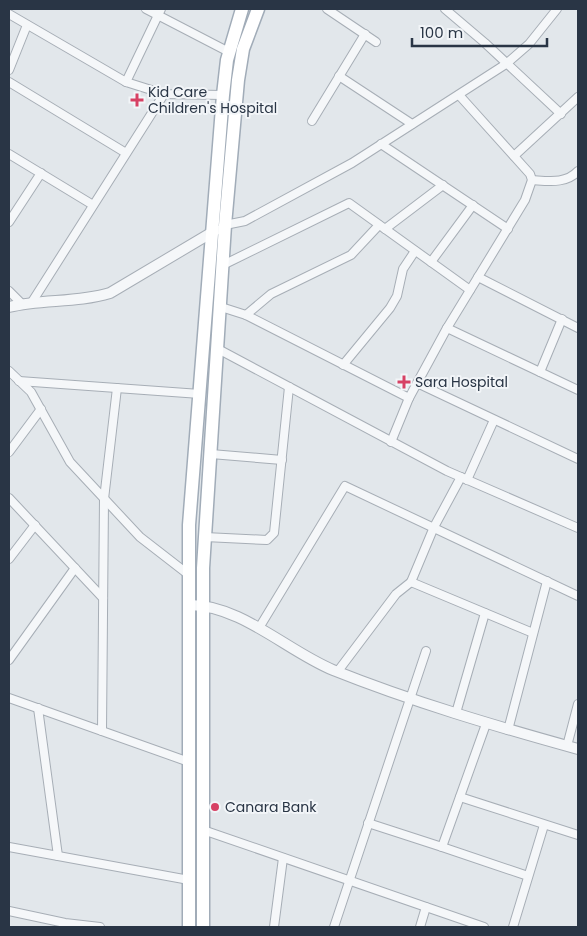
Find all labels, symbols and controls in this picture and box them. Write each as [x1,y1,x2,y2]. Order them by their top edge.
scale bar [412,15,547,47]
text: 100 m [420,22,463,43]
place label: Kid Care Children's Hospital [148,82,277,118]
marker: Kid Care Children's Hospital [130,93,144,107]
place label: Sara Hospital [415,372,508,392]
marker: Sara Hospital [397,375,411,389]
place label: Canara Bank [225,797,317,817]
marker: Canara Bank [209,801,221,813]

